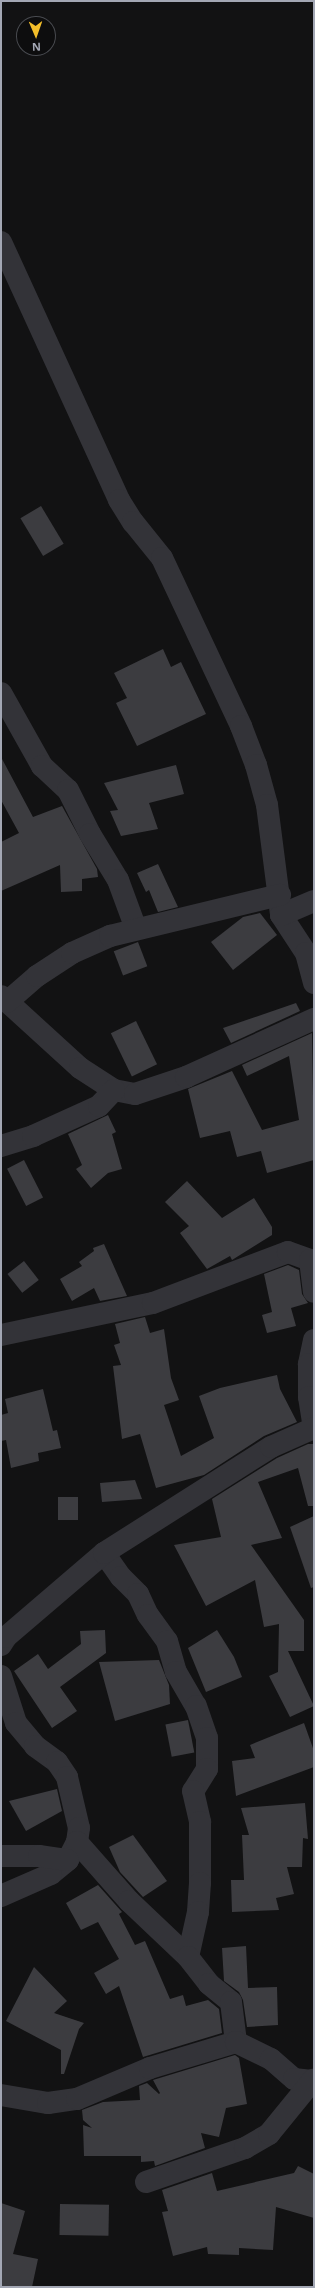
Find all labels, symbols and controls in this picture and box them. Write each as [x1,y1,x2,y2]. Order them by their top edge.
north arrow [16,16,56,56]
text: N [32,40,41,55]

